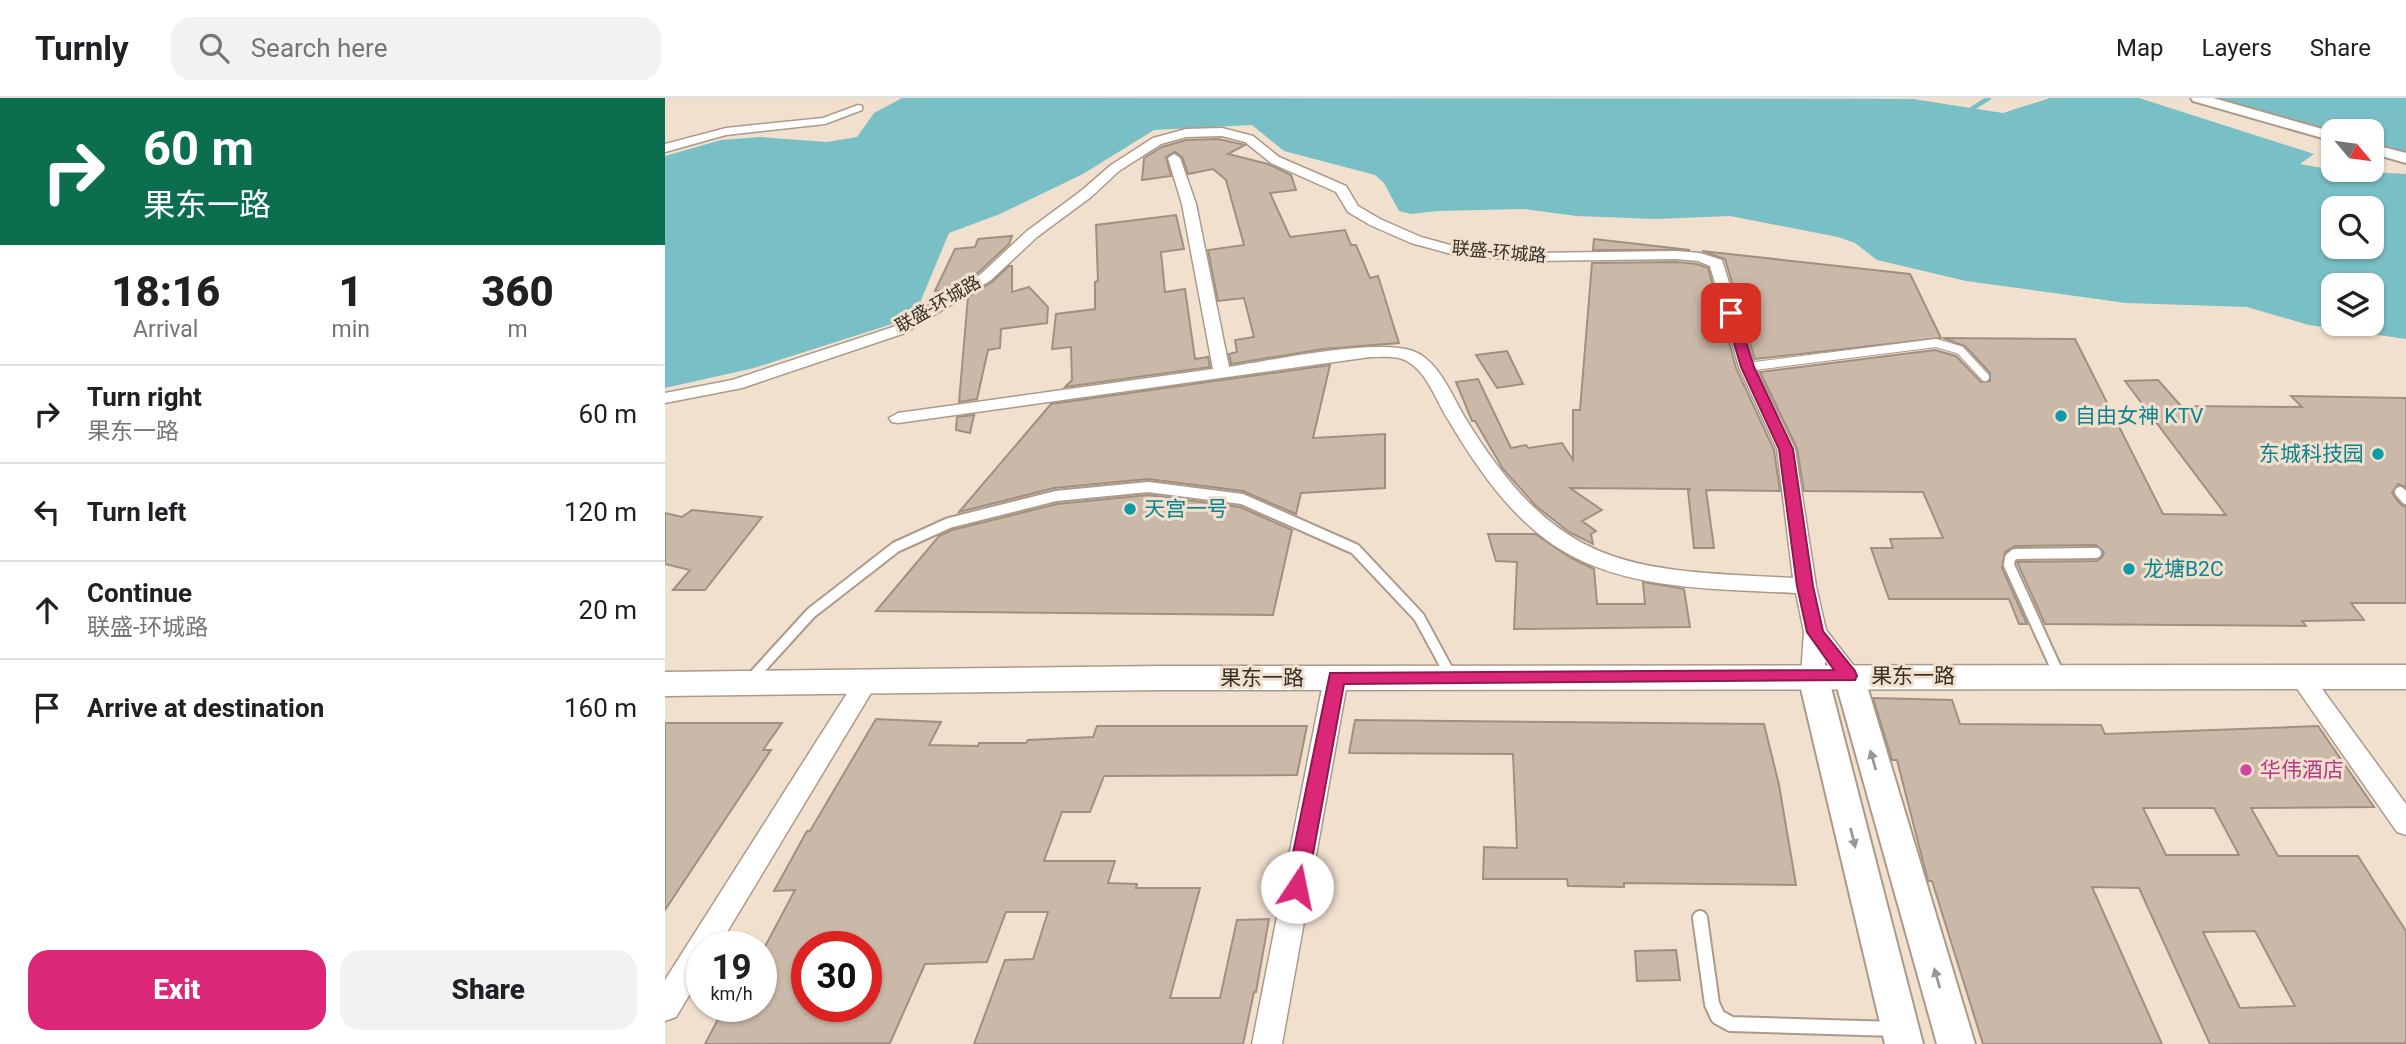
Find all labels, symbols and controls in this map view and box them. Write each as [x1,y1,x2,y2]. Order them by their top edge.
search box [171,17,661,80]
text: Turnly [35,29,129,68]
icon: search [195,29,233,67]
text: Search here [251,33,387,63]
text: Map [2116,34,2164,62]
text: Layers [2202,34,2272,62]
text: Share [2310,34,2371,62]
north arrow [2321,119,2383,182]
map controls [2321,119,2384,336]
text: 60 m [143,120,254,177]
icon: right [28,126,119,217]
text: 果东一路 [143,186,271,224]
button: search [2321,196,2384,259]
street label: 联盛-环城路 [1451,237,1547,266]
text: 18:16 [111,267,220,316]
text: 1 [339,267,363,316]
text: 360 [481,267,554,316]
street label: 联盛-环城路 [891,271,984,336]
button: layers [2321,273,2384,336]
pin [1701,283,1761,343]
icon: arrive [1712,294,1750,332]
text: Arrival [133,316,198,343]
text: min [331,316,370,343]
text: m [507,316,528,343]
text: Turn right [87,382,202,412]
icon: right [28,395,66,433]
text: 60 m [579,399,637,429]
place label: 自由女神 KTV [2075,404,2204,428]
marker: 自由女神 KTV [2053,408,2069,424]
text: 果东一路 [87,418,179,445]
place label: 东城科技园 [2259,442,2364,466]
marker: 东城科技园 [2370,446,2386,462]
icon: left [28,493,66,531]
text: Turn left [87,497,186,527]
text: 120 m [564,497,637,527]
place label: 天宫一号 [1144,497,1228,521]
marker: 天宫一号 [1122,501,1138,517]
place label: 龙塘B2C [2143,557,2224,581]
marker: 龙塘B2C [2121,561,2137,577]
text: Continue [87,578,192,608]
icon: ahead [28,591,66,629]
text: 20 m [579,595,637,625]
text: 联盛-环城路 [87,614,208,641]
street label: 果东一路 [1871,664,1955,688]
street label: 果东一路 [1220,666,1304,690]
icon: arrive [28,689,66,727]
text: Arrive at destination [87,693,324,723]
text: 160 m [564,693,637,723]
one-way arrow [1867,749,1878,771]
place label: 华伟酒店 [2260,758,2344,782]
marker: 华伟酒店 [2238,762,2254,778]
one-way arrow [1848,827,1859,849]
position arrow [1260,850,1334,924]
speed limit sign: 30 [791,931,882,1022]
text: 19 [711,947,752,988]
button: Exit [28,950,326,1030]
button: Share [340,950,637,1030]
one-way arrow [1931,968,1941,989]
text: km/h [710,983,753,1004]

